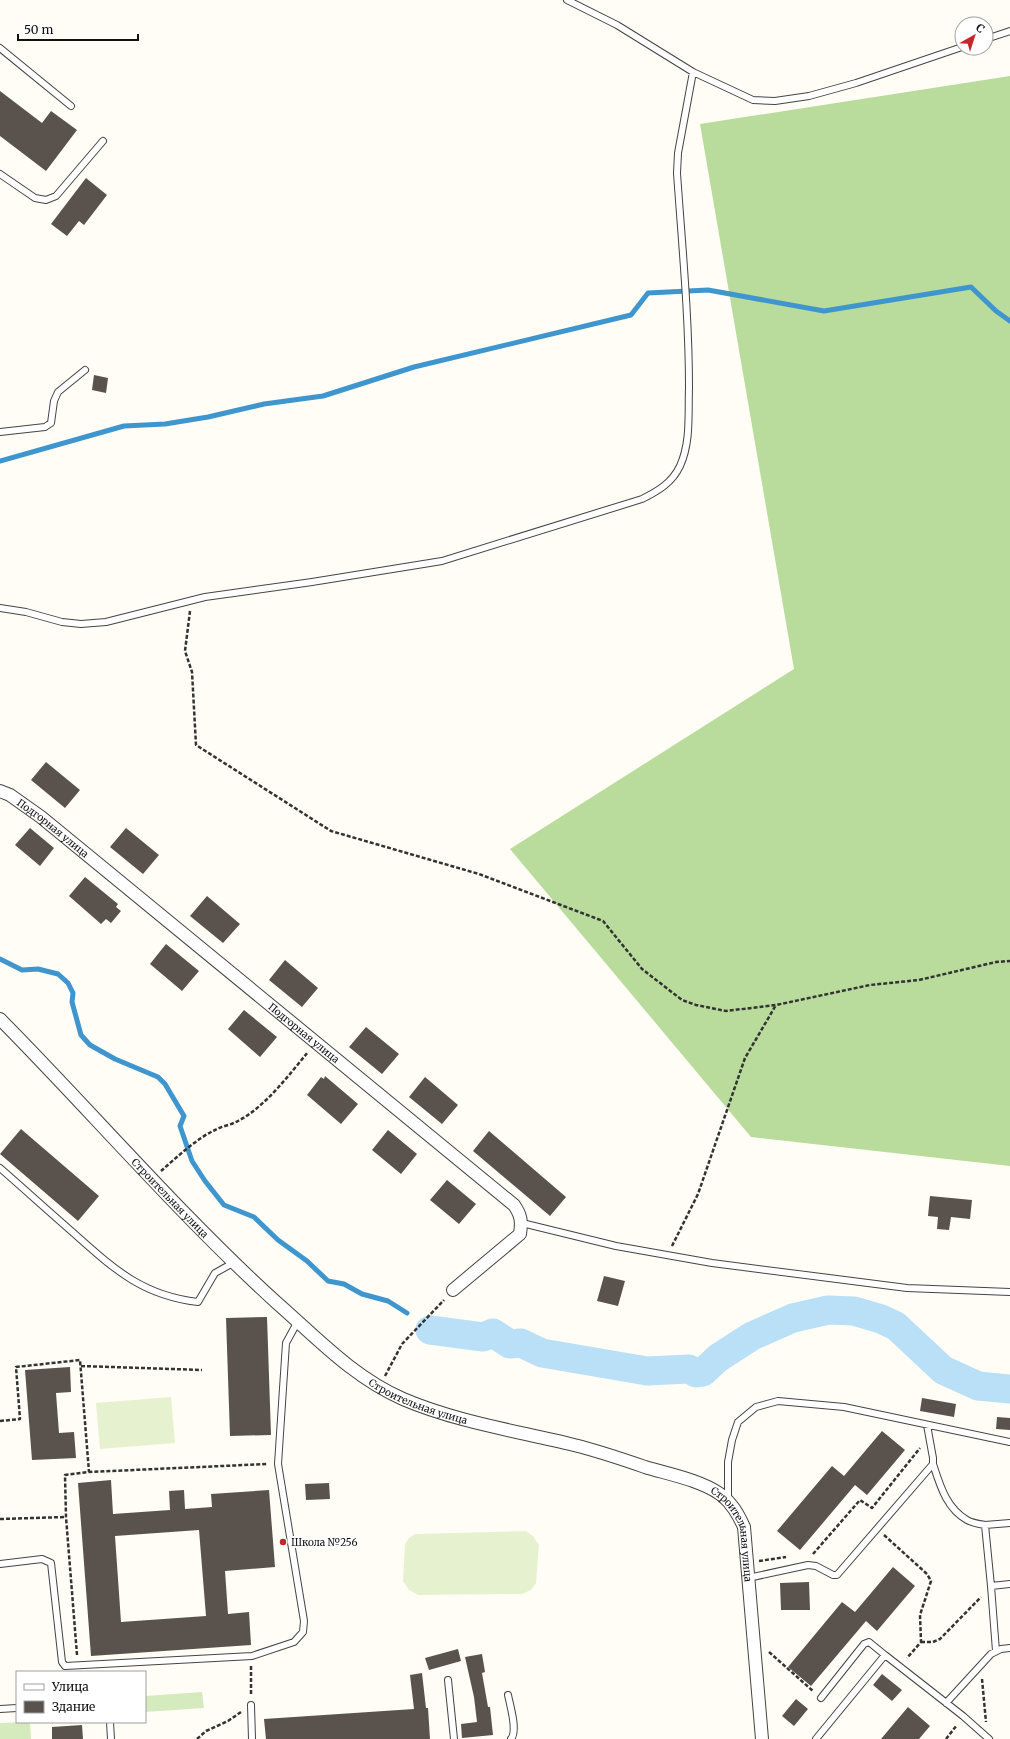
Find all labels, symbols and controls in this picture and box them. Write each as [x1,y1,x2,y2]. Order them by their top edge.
scale bar [18,16,138,42]
north arrow [954,16,994,56]
text: С [973,20,988,36]
text: 50 m [24,22,53,37]
street label: Подгорная улица [14,796,92,861]
street label: Подгорная улица [266,1000,342,1066]
street label: Строительная улица [129,1156,212,1241]
street label: Строительная улица [366,1376,469,1427]
street label: Строительная улица [709,1484,755,1583]
place label: Школа №256 [291,1536,357,1549]
marker: Школа №256 [278,1537,288,1547]
legend [16,1671,146,1723]
text: Улица [51,1679,89,1694]
text: Здание [52,1699,95,1714]

